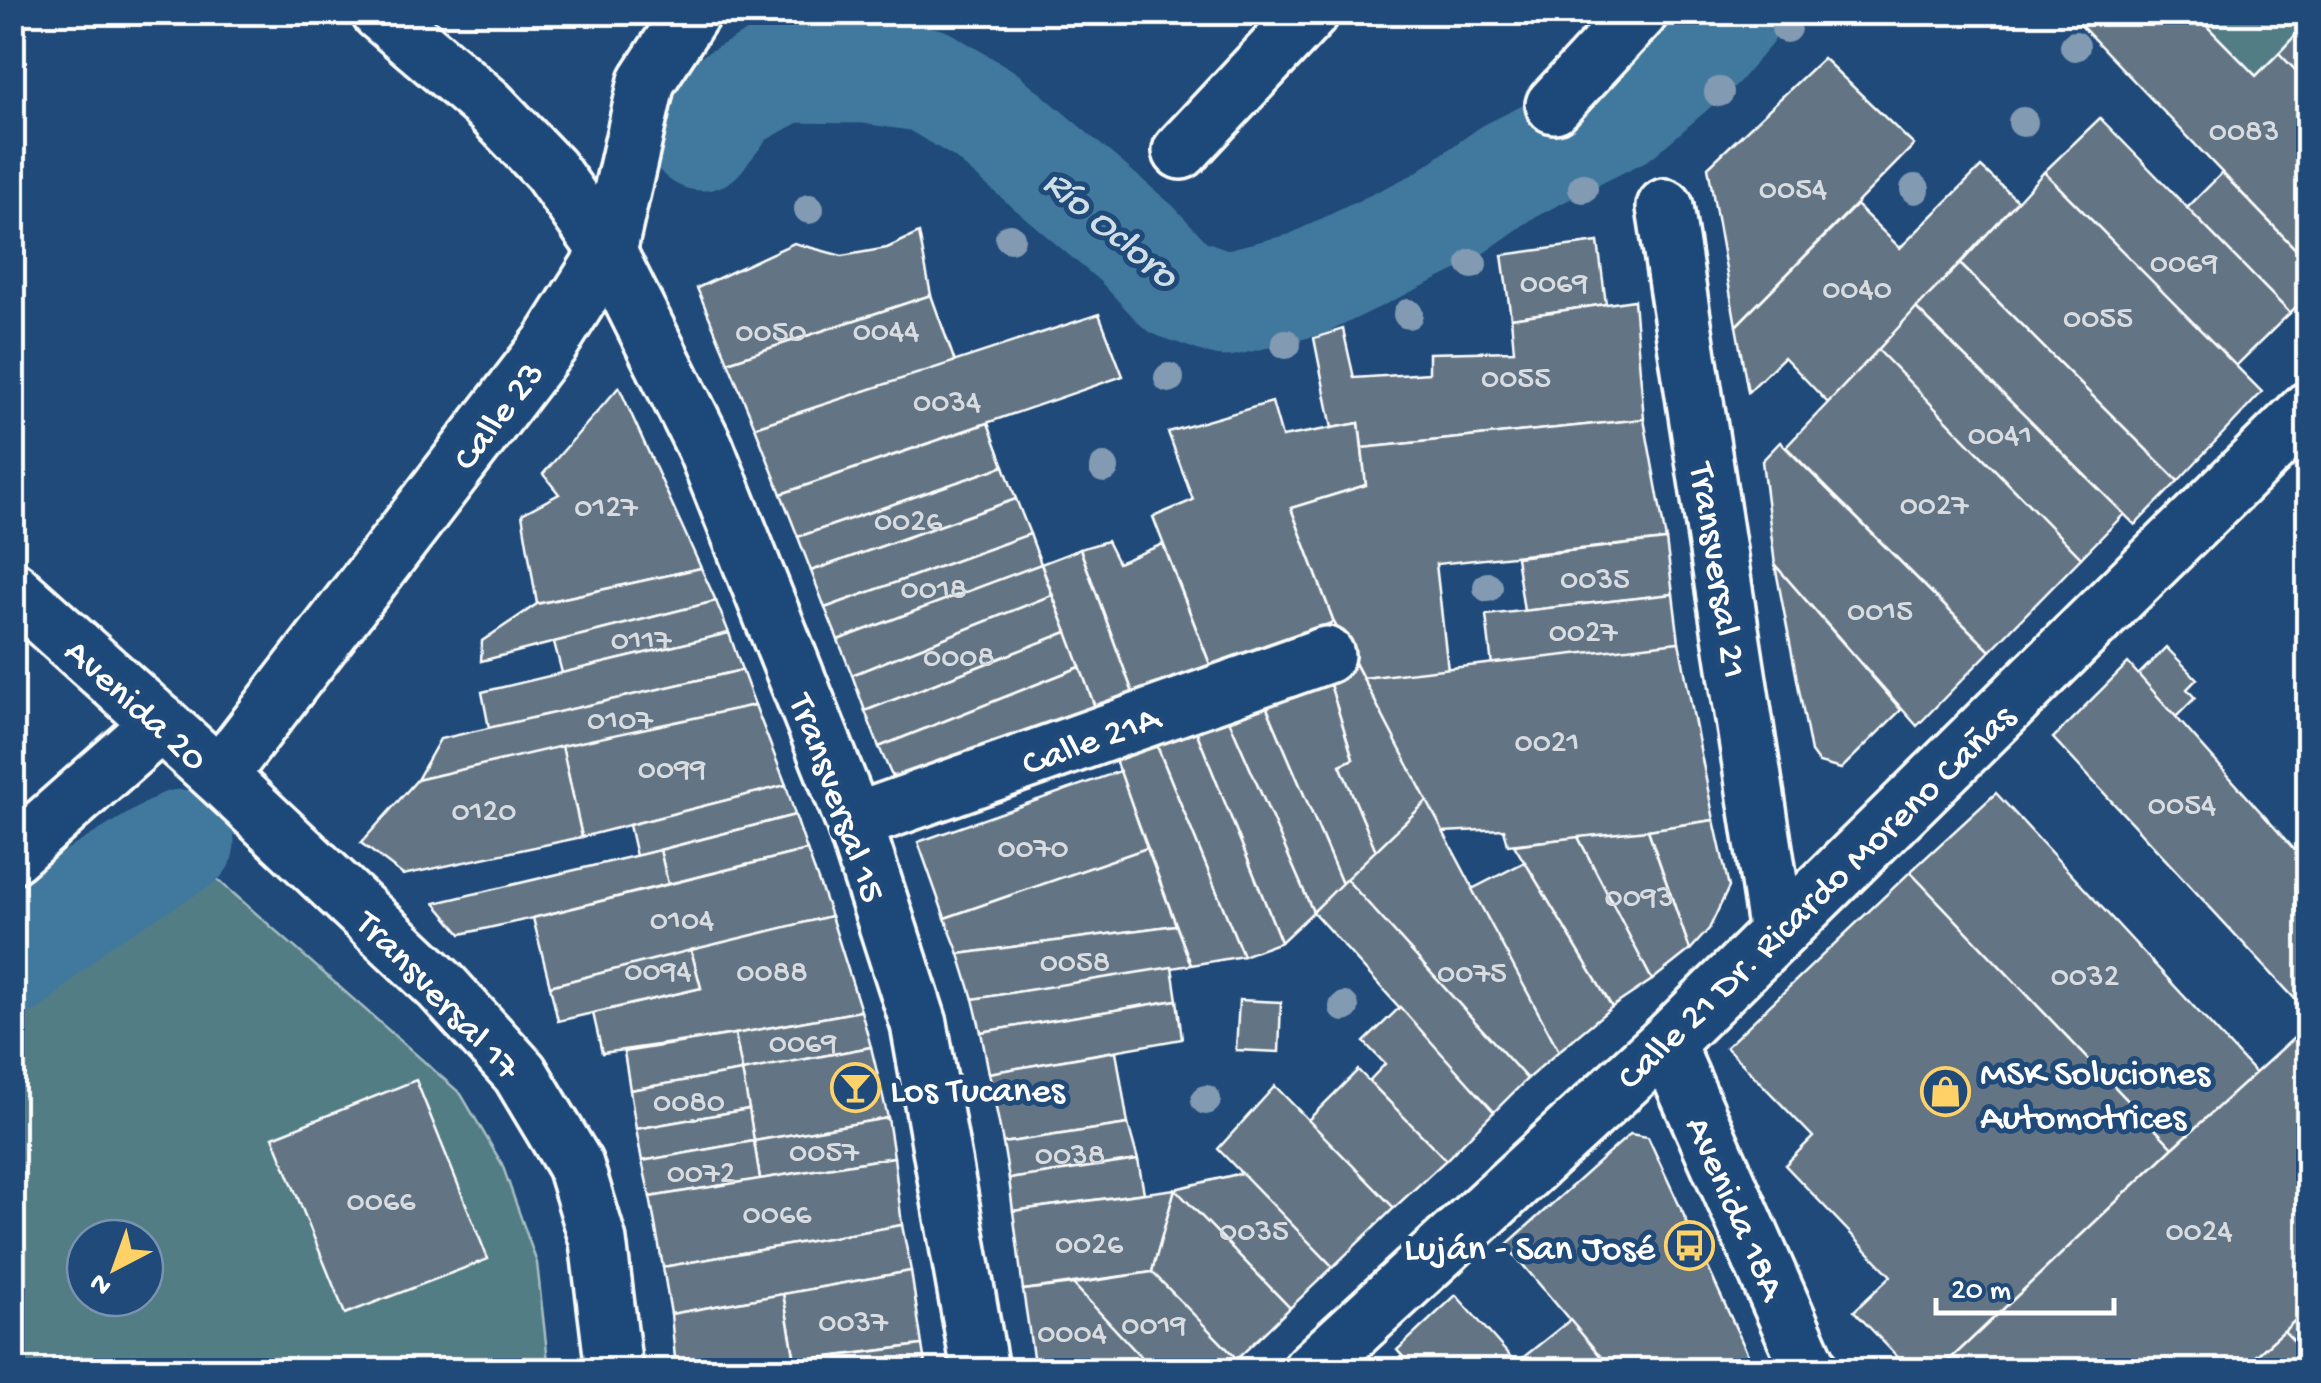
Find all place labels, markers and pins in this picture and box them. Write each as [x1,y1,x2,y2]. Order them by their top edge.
place label: MSK Soluciones Automotrices [1980,1054,2211,1142]
bar icon: Los Tucanes [829,1061,881,1113]
shop icon: MSK Soluciones Automotrices [1919,1066,1971,1118]
place label: Los Tucanes [890,1071,1066,1115]
bus stop icon: Luján - San José [1664,1219,1716,1271]
place label: Luján - San José [1404,1229,1655,1273]

